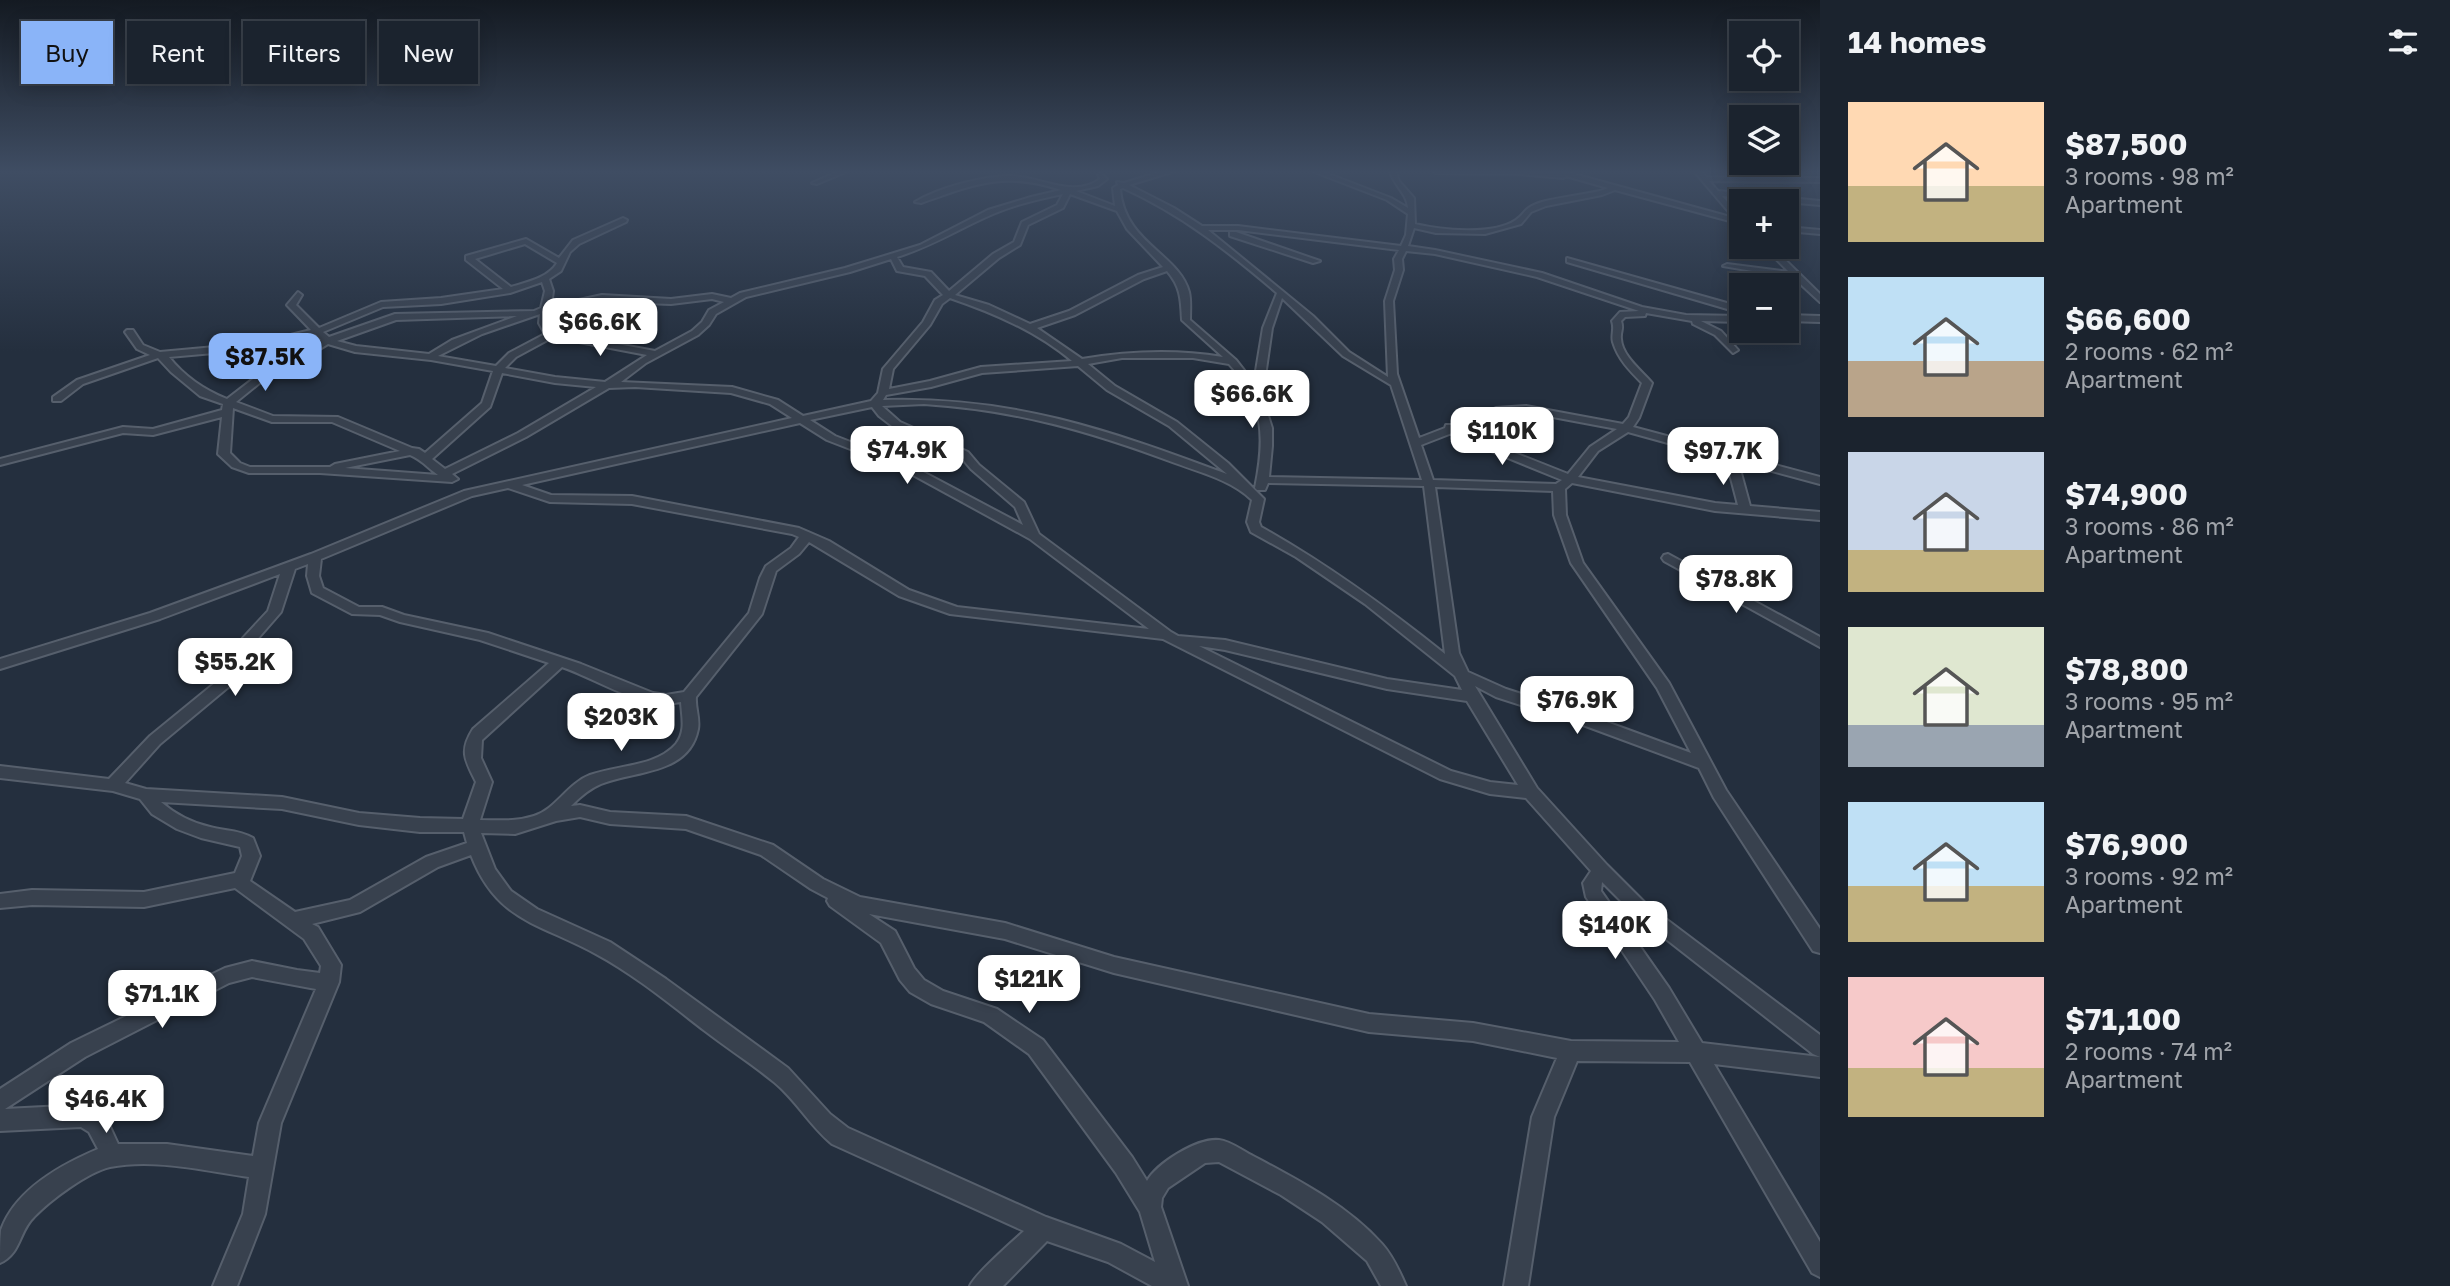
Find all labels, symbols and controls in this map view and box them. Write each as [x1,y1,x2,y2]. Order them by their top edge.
chip: Buy [21,21,113,84]
chip: Rent [127,21,229,84]
chip: Filters [243,21,365,84]
chip: New [379,21,478,84]
map controls [1729,21,1799,343]
button: locate [1729,21,1799,91]
icon: filters [2384,23,2422,61]
text: 14 homes [1848,24,1987,60]
button: layers [1729,105,1799,175]
text: $87,500 [2065,126,2188,162]
icon: home [1904,130,1988,214]
text: 3 rooms · 98 m² [2065,162,2234,190]
button: + [1729,189,1799,259]
text: Apartment [2065,190,2183,218]
button: − [1729,273,1799,343]
pin: $66.6K [543,298,657,358]
text: $66,600 [2065,301,2191,337]
icon: home [1904,305,1988,389]
text: $66.6K [558,307,642,335]
pin: $87.5K [208,334,322,393]
text: 2 rooms · 62 m² [2065,337,2233,365]
text: $87.5K [225,342,305,370]
text: Apartment [2065,365,2183,393]
pin: $66.6K [1195,370,1309,430]
text: $66.6K [1210,379,1294,407]
pin: $110K [1453,407,1551,467]
text: $110K [1467,416,1537,444]
pin: $74.9K [850,426,964,486]
pin: $97.7K [1666,428,1780,487]
text: $74.9K [867,435,947,463]
text: $97.7K [1683,436,1763,464]
text: $74,900 [2065,476,2188,512]
icon: home [1904,480,1988,564]
text: 3 rooms · 86 m² [2065,512,2234,540]
text: Apartment [2065,540,2183,568]
pin: $78.8K [1679,556,1793,615]
text: $78.8K [1695,564,1777,592]
pin: $55.2K [178,638,292,698]
text: $55.2K [194,647,276,675]
text: $78,800 [2065,651,2188,687]
icon: home [1904,655,1988,739]
pin: $76.9K [1520,676,1634,736]
text: $76.9K [1536,685,1618,713]
text: 3 rooms · 95 m² [2065,687,2233,715]
pin: $203K [572,694,670,753]
text: $203K [583,702,659,730]
text: Apartment [2065,715,2183,743]
text: $76,900 [2065,826,2188,862]
icon: home [1904,830,1988,914]
text: 3 rooms · 92 m² [2065,862,2233,890]
text: Apartment [2065,890,2183,918]
pin: $140K [1566,902,1664,961]
text: $140K [1578,910,1652,938]
pin: $121K [980,956,1078,1015]
text: $121K [994,964,1064,992]
pin: $71.1K [105,970,219,1030]
text: $71.1K [124,979,200,1007]
text: $71,100 [2065,1001,2181,1037]
icon: home [1904,1005,1988,1089]
text: 2 rooms · 74 m² [2065,1037,2232,1065]
text: Apartment [2065,1065,2183,1093]
pin: $46.4K [49,1076,163,1135]
text: $46.4K [65,1084,147,1112]

